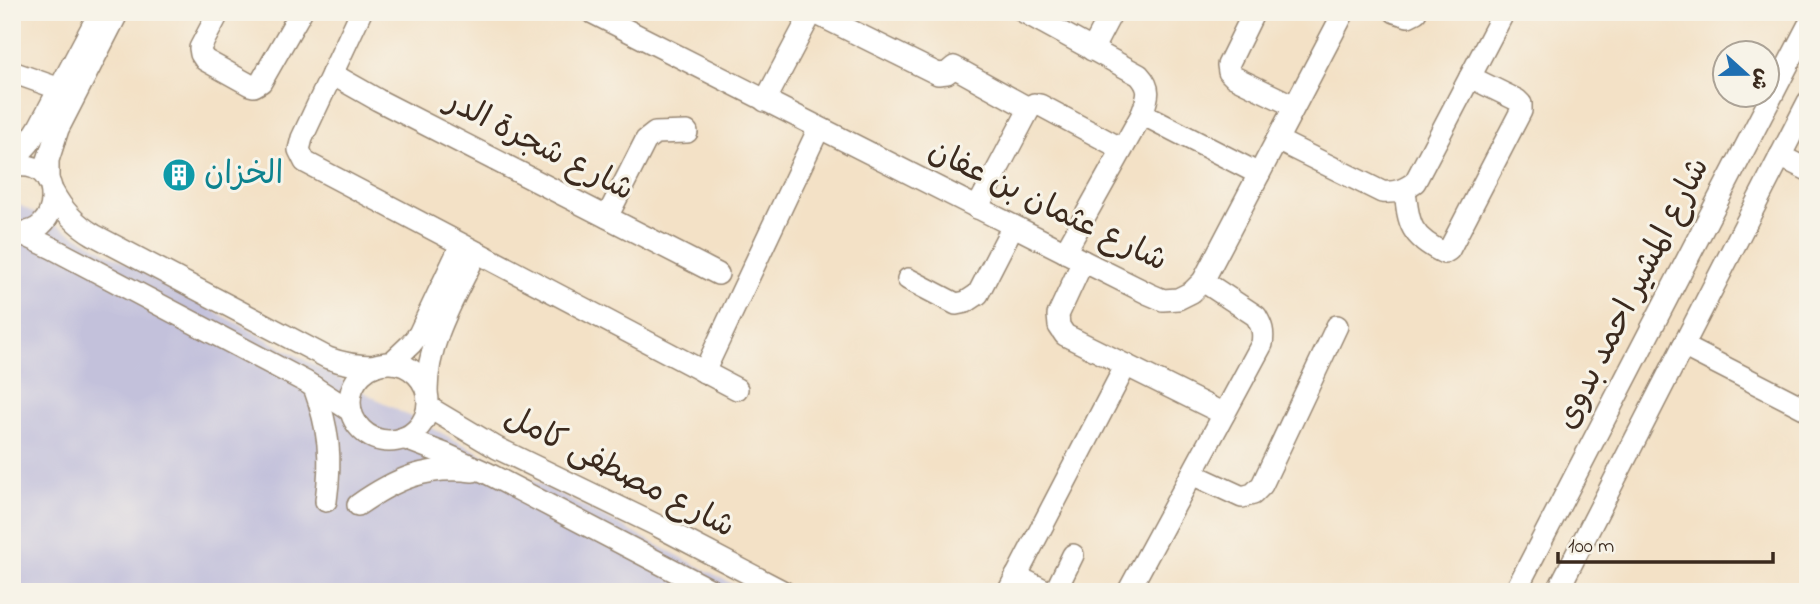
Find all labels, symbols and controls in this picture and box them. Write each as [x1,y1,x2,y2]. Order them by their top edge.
north arrow [1712,38,1782,108]
text: ش [1743,65,1776,94]
street label: شارع شجرة الدر [434,78,641,215]
street label: شارع عثمان بن عفان [919,129,1175,285]
street label: شارع المشير احمد بدوى [1545,150,1723,438]
place label: الخزان [204,152,283,199]
building icon: الخزان [160,156,198,194]
street label: شارع مصطفى كامل [496,395,742,551]
scale bar [1558,520,1773,564]
text: 100 m [1568,532,1614,562]

